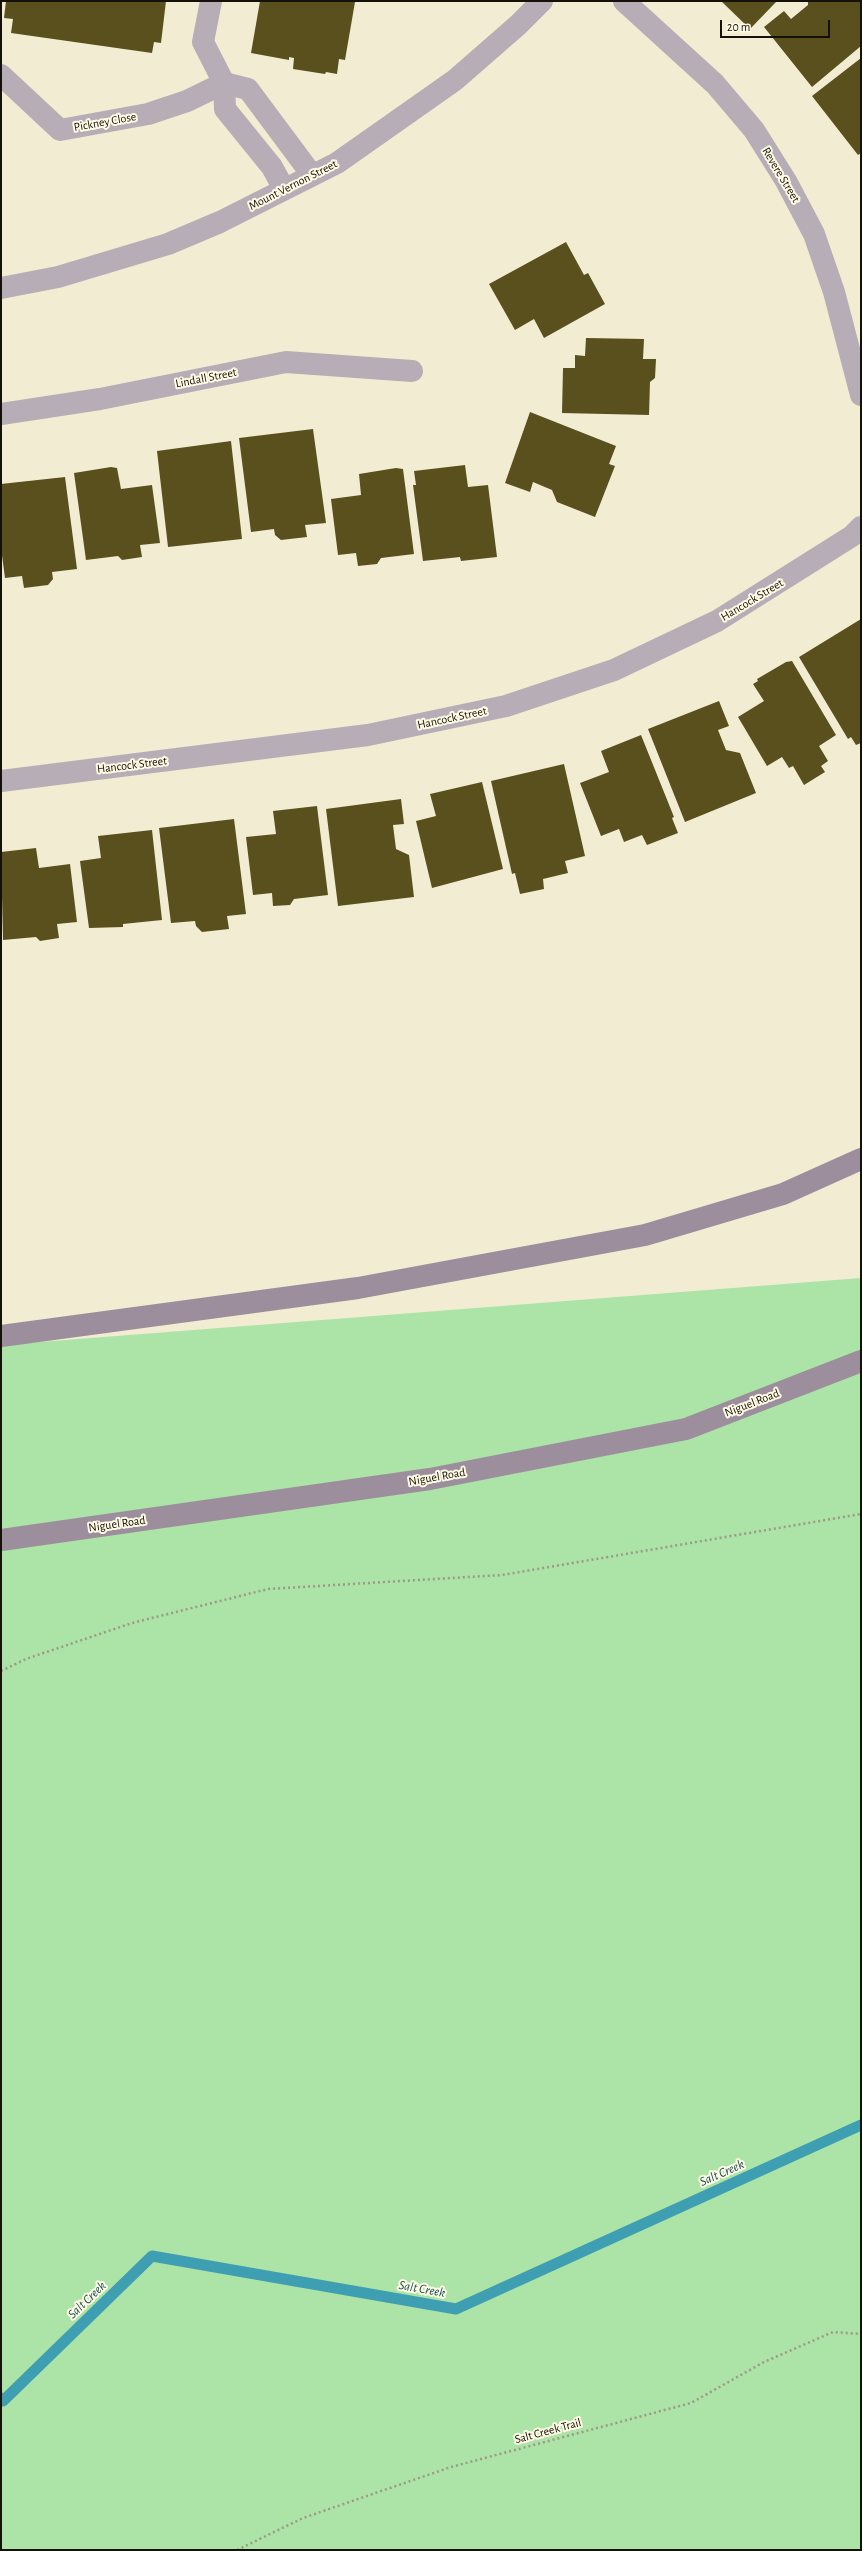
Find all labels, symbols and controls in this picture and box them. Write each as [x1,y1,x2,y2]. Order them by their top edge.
scale bar [722,12,832,38]
text: 20 m [727,21,750,33]
street label: Pickney Close [73,109,137,135]
street label: Revere Street [759,145,803,205]
street label: Mount Vernon Street [246,157,340,213]
street label: Lindall Street [174,365,238,391]
street label: Hancock Street [718,576,786,624]
street label: Hancock Street [416,704,488,732]
street label: Hancock Street [96,754,168,776]
street label: Niguel Road [723,1386,781,1420]
street label: Niguel Road [407,1465,467,1489]
street label: Niguel Road [88,1513,146,1535]
water label: Salt Creek [697,2156,747,2190]
water label: Salt Creek [397,2277,447,2301]
water label: Salt Creek [65,2278,109,2322]
street label: Salt Creek Trail [513,2415,583,2447]

